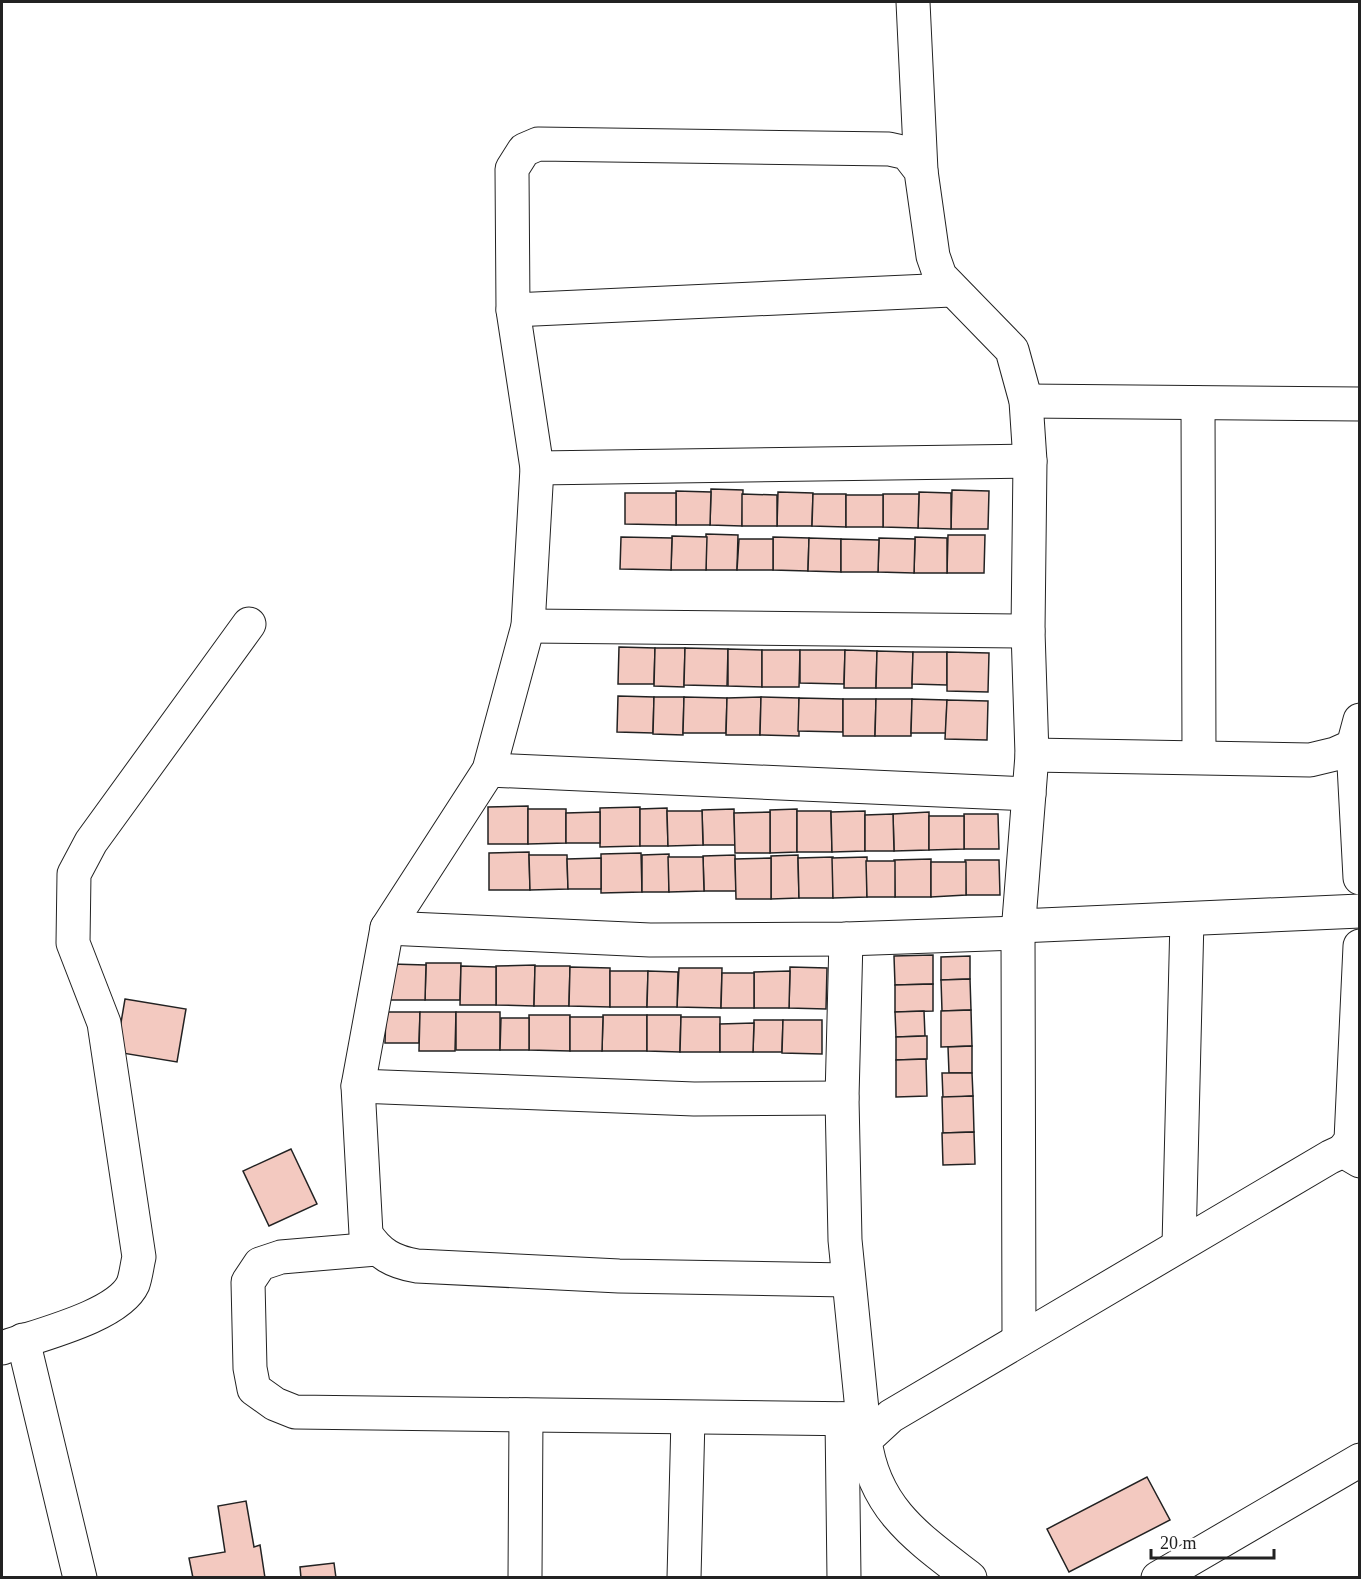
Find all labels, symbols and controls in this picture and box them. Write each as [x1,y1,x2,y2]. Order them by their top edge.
scale bar [1151,1522,1274,1560]
text: 20 m [1160,1533,1197,1553]

